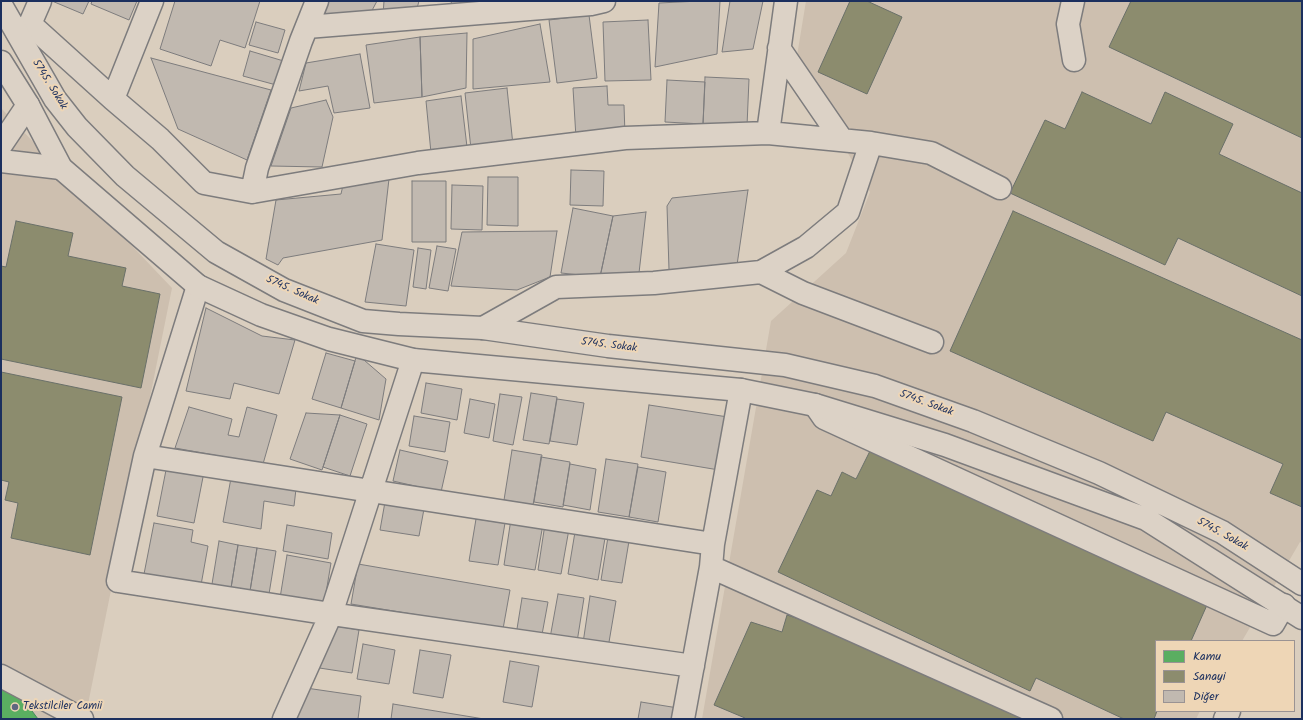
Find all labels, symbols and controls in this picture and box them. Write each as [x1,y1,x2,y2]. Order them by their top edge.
street label: 5745. Sokak [28,58,70,112]
street label: 5745. Sokak [264,274,320,308]
street label: 5745. Sokak [580,336,638,356]
street label: 5745. Sokak [897,388,955,420]
street label: 5745. Sokak [1194,516,1250,554]
legend [1155,640,1295,712]
text: Kamu [1193,647,1221,666]
text: Sanayi [1193,667,1226,686]
text: Diğer [1193,687,1219,706]
place label: Tekstilciler Camii [23,700,102,714]
marker: Tekstilciler Camii [10,702,20,712]

